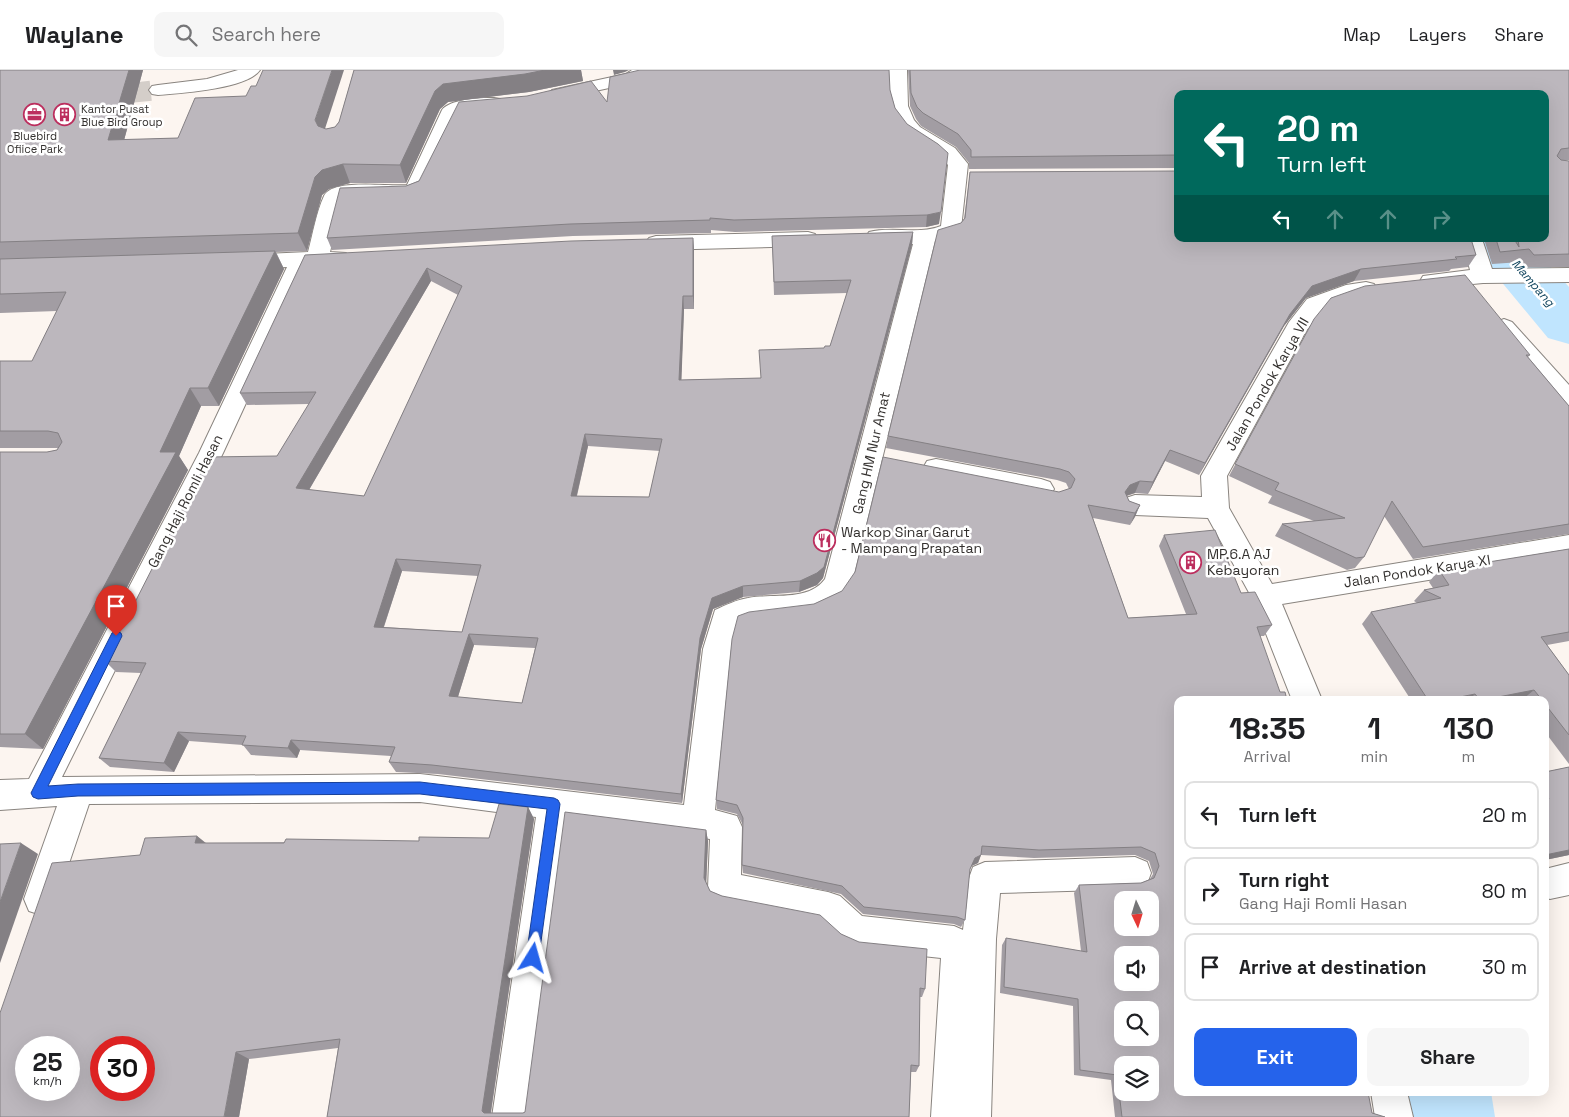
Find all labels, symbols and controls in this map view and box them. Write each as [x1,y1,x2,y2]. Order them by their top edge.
search box [154,12,504,57]
text: Waylane [25,19,124,50]
icon: search [172,21,200,49]
text: Search here [212,22,321,47]
text: Map [1343,23,1381,46]
text: Layers [1409,23,1466,46]
text: Share [1494,23,1544,46]
place label: Kantor Pusat Blue Bird Group [81,102,163,129]
office icon: Bluebird Ofiice Park [23,103,47,127]
building icon: Kantor Pusat Blue Bird Group [53,103,77,127]
text: 20 m [1277,107,1359,151]
icon: left [1194,110,1259,175]
place label: Bluebird Ofiice Park [7,129,63,156]
text: Turn left [1277,150,1367,178]
icon: left [1268,205,1296,233]
icon: ahead [1321,205,1349,233]
icon: ahead [1374,205,1402,233]
icon: right [1427,205,1455,233]
water label: Mampang [1508,256,1559,311]
street label: Jalan Pondok Karya VII [1221,314,1313,454]
street label: Gang HM Nur Amat [848,390,894,516]
street label: Gang Haji Romli Hasan [144,431,226,571]
place label: Warkop Sinar Garut - Mampang Prapatan [841,523,982,557]
restaurant icon: Warkop Sinar Garut - Mampang Prapatan [813,528,837,552]
place label: MP.6.A AJ Kebayoran [1207,545,1279,579]
building icon: MP.6.A AJ Kebayoran [1179,550,1203,574]
street label: Jalan Pondok Karya XI [1342,551,1492,591]
pin [95,585,137,636]
icon: arrive [102,592,130,620]
text: 18:35 [1229,709,1306,748]
text: 1 [1367,709,1381,748]
text: 130 [1443,709,1494,748]
text: Arrival [1243,746,1291,767]
text: min [1361,746,1388,767]
text: m [1462,746,1475,767]
icon: left [1196,801,1224,829]
text: Turn left [1239,803,1317,828]
text: 20 m [1482,803,1527,828]
text: Turn right [1239,868,1329,893]
icon: right [1196,877,1224,905]
text: 80 m [1482,879,1527,904]
north arrow [1114,891,1159,936]
map controls [1114,891,1159,1101]
text: Gang Haji Romli Hasan [1239,893,1407,914]
position arrow [506,931,558,983]
button: sound [1114,946,1159,991]
icon: arrive [1196,953,1224,981]
text: Arrive at destination [1239,955,1427,980]
text: 30 m [1482,955,1527,980]
button: search [1114,1001,1159,1046]
button: Exit [1194,1028,1357,1086]
button: Share [1367,1028,1529,1086]
speed limit sign: 30 [90,1036,155,1101]
text: 25 [33,1046,62,1078]
button: layers [1114,1056,1159,1101]
text: km/h [33,1073,62,1089]

